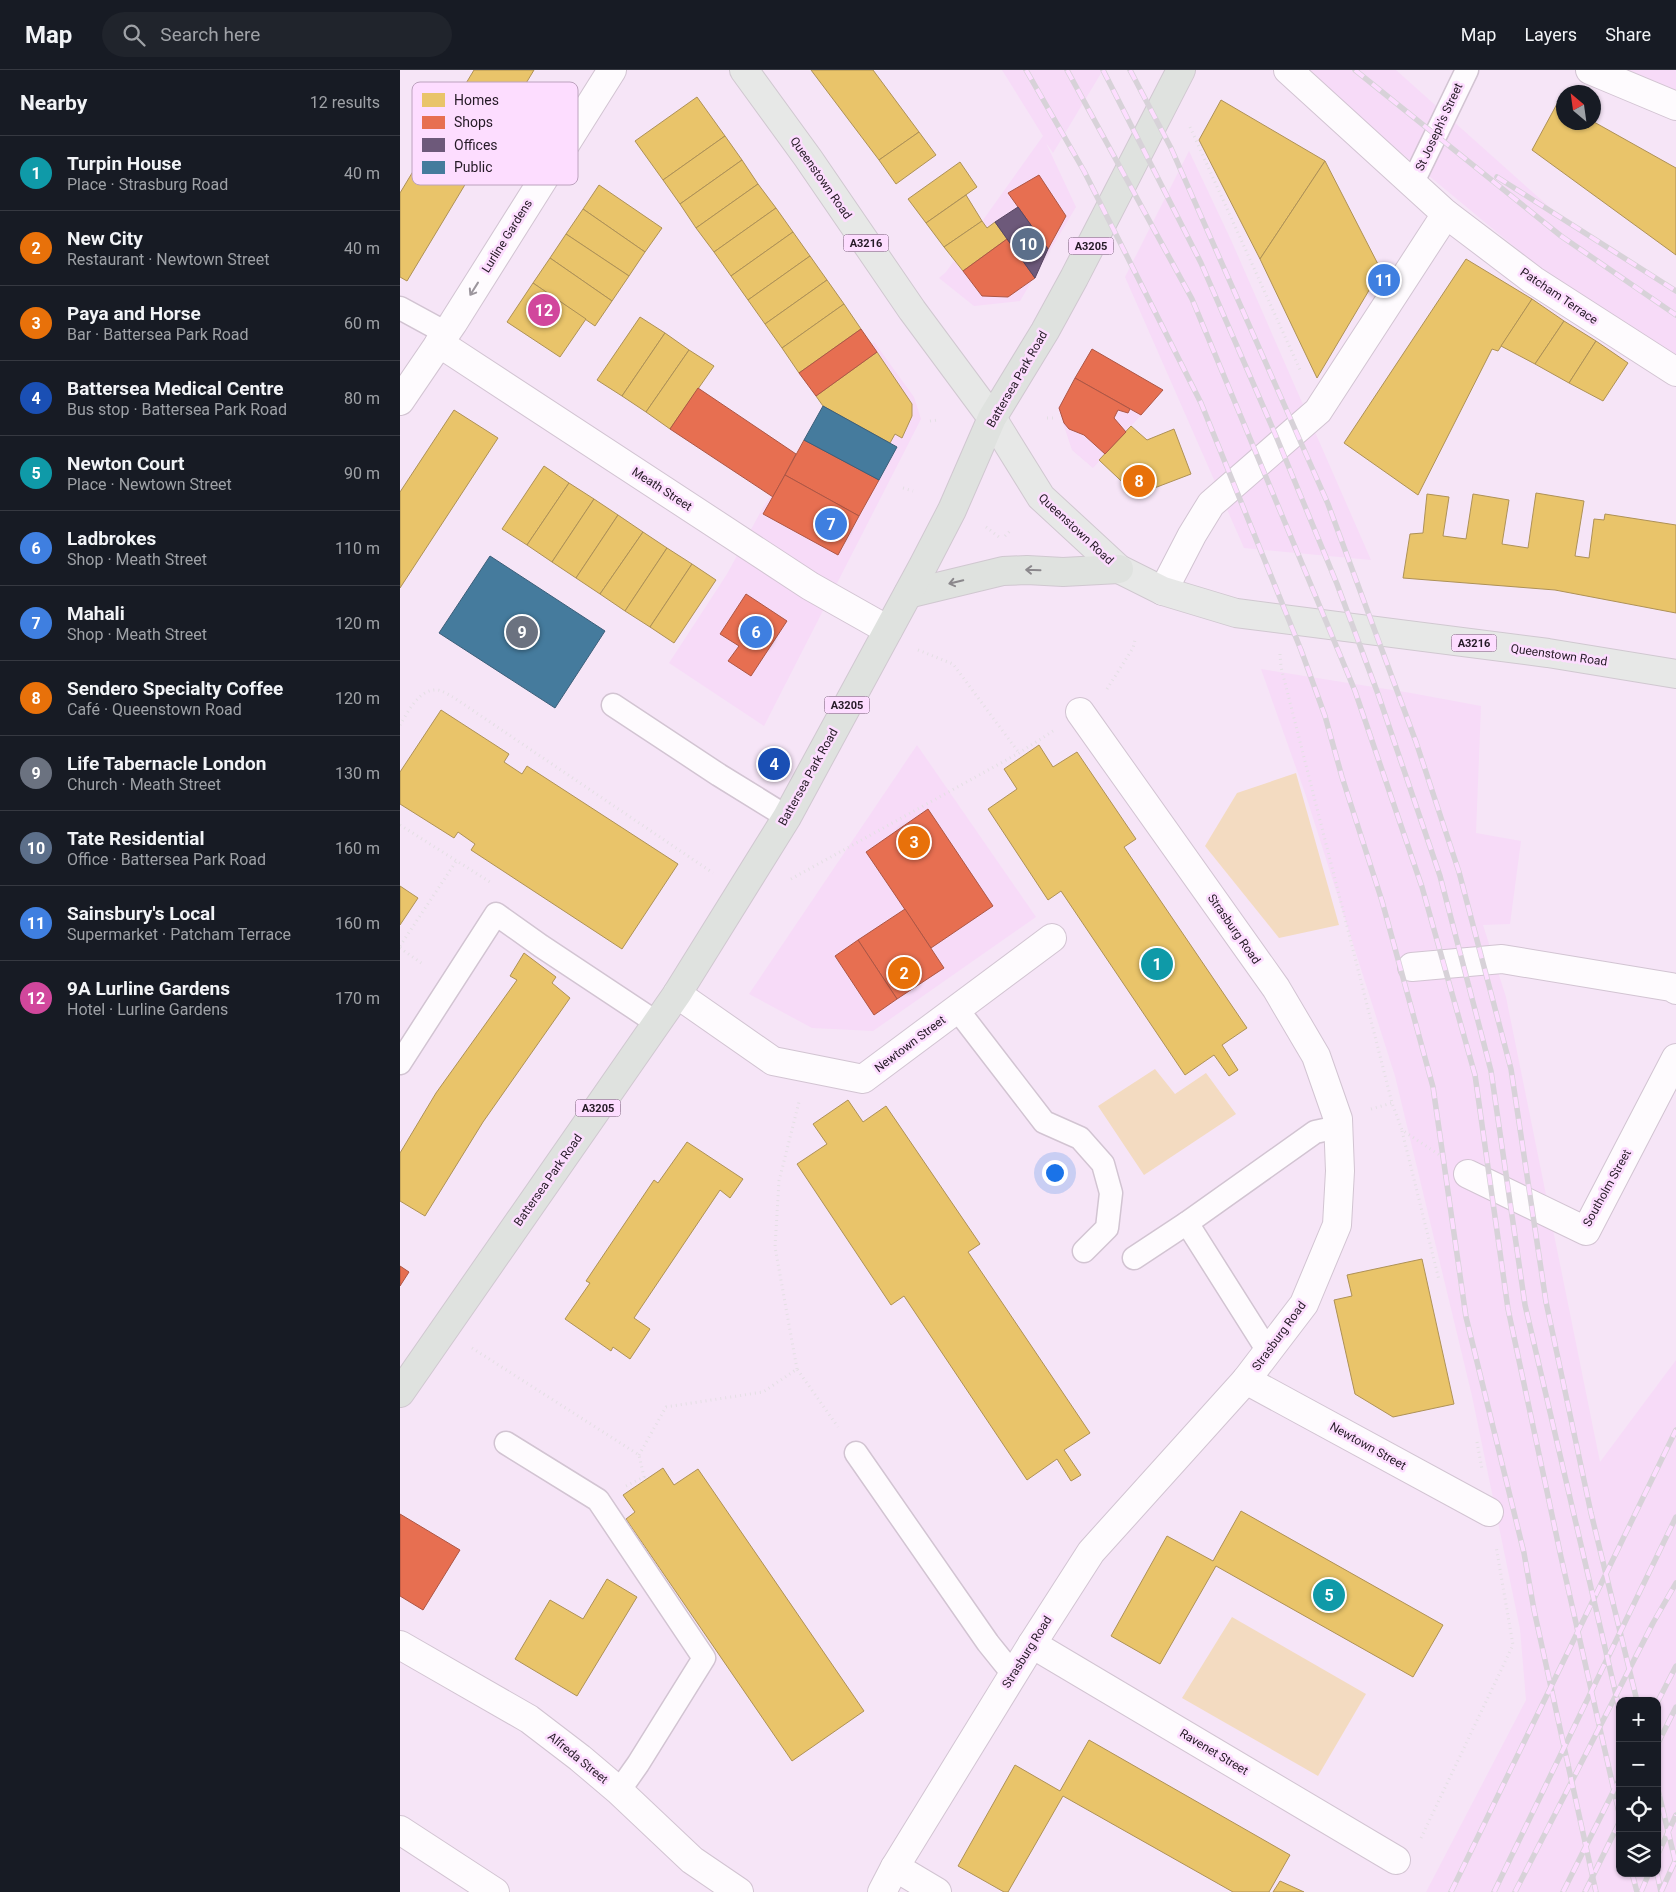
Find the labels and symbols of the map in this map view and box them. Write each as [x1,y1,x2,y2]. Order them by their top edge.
street label: St Joseph's Street [1413,81,1466,173]
legend [412,82,578,185]
north arrow [1556,85,1601,130]
text: Homes [454,92,499,108]
text: Shops [454,114,493,130]
street label: Queenstown Road [787,134,855,222]
text: Offices [454,137,498,153]
text: Public [454,159,493,175]
street label: Lurline Gardens [479,197,535,275]
pin: 10 [1012,225,1044,263]
road number: A3216 [844,234,888,252]
road number: A3205 [1068,238,1114,255]
pin: 11 [1368,261,1400,299]
street label: Patcham Terrace [1518,265,1600,327]
one-way arrow [469,282,479,296]
pin: 12 [528,291,560,329]
street label: Battersea Park Road [984,328,1050,430]
pin: 8 [1123,462,1155,500]
street label: Meath Street [629,464,695,514]
street label: Queenstown Road [1036,491,1116,567]
pin: 7 [815,505,847,543]
one-way arrow [1025,565,1042,575]
one-way arrow [948,578,964,587]
pin: 9 [506,613,538,651]
pin: 6 [740,613,772,651]
road number: A3216 [1452,634,1496,652]
street label: Queenstown Road [1510,641,1608,669]
road number: A3205 [824,696,870,714]
street label: Battersea Park Road [775,726,841,828]
pin: 4 [758,745,790,783]
pin: 3 [898,823,930,861]
street label: Strasburg Road [1205,891,1263,967]
pin: 1 [1141,945,1173,983]
pin: 2 [888,954,920,992]
street label: Newtown Street [872,1013,948,1075]
road number: A3205 [576,1100,620,1116]
street label: Battersea Park Road [511,1131,585,1229]
street label: Southolm Street [1580,1147,1634,1229]
your location [1042,1160,1068,1186]
street label: Strasburg Road [1249,1299,1309,1373]
street label: Newtown Street [1327,1419,1409,1473]
pin: 5 [1313,1576,1345,1614]
street label: Strasburg Road [999,1613,1055,1691]
street label: Ravenet Street [1177,1726,1251,1778]
street label: Alfreda Street [545,1730,611,1787]

